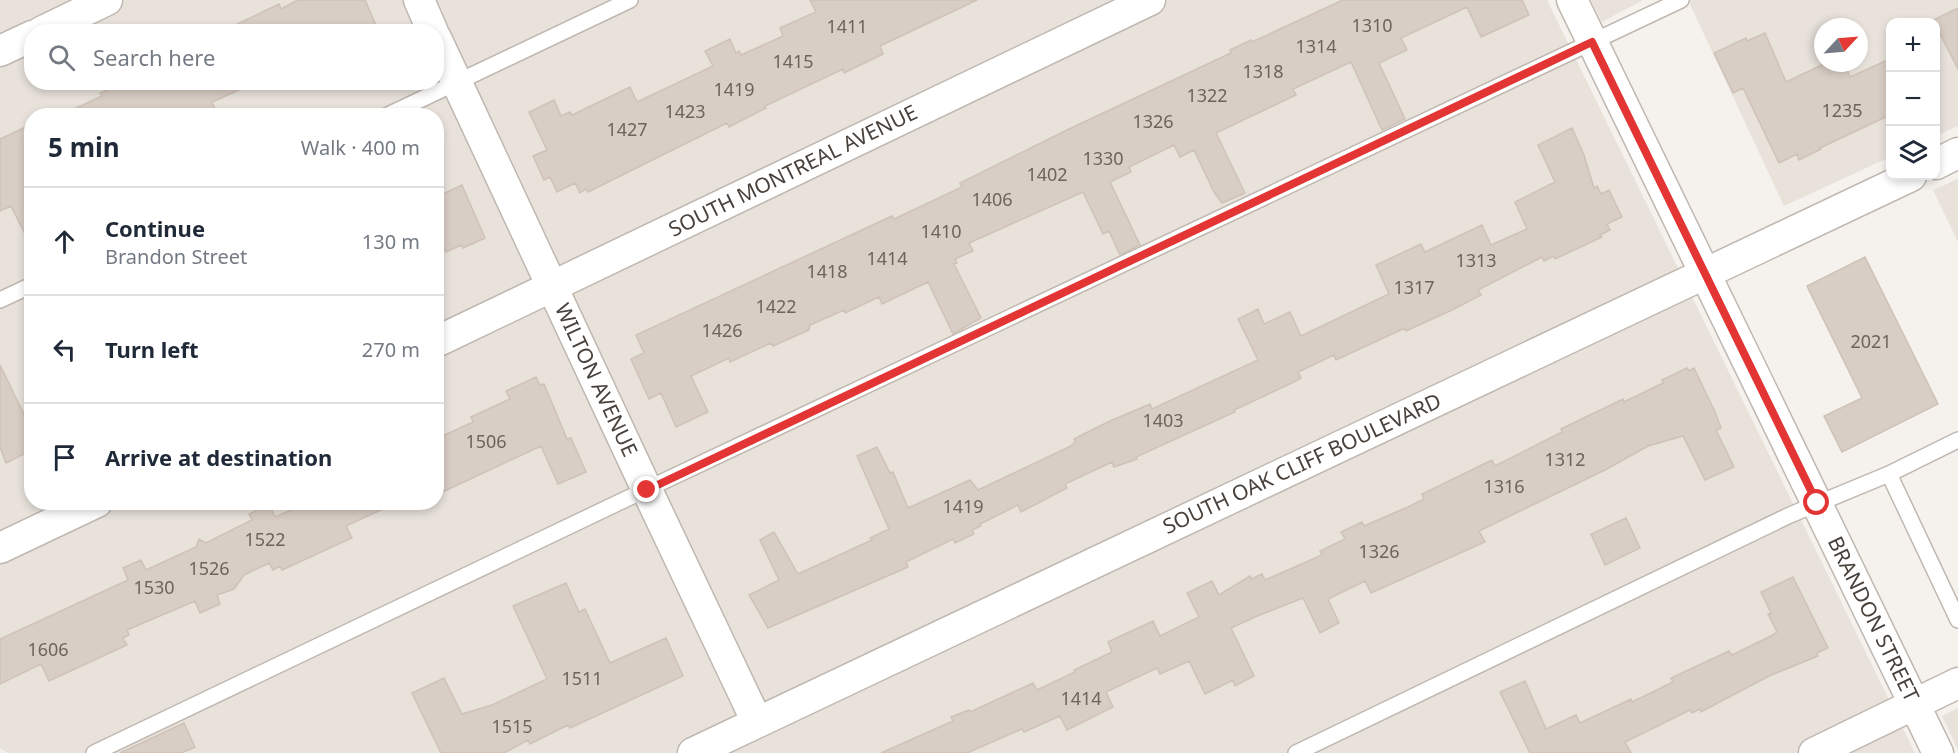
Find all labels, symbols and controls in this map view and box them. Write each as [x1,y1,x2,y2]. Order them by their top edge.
house number: 1310 [1351,13,1393,37]
house number: 1411 [826,14,868,38]
north arrow [1814,18,1868,72]
map controls [1886,18,1940,180]
button: + [1886,18,1940,72]
search box [24,24,444,90]
house number: 1314 [1295,34,1337,58]
icon: search [45,41,78,74]
text: Search here [93,42,215,72]
house number: 1415 [772,49,814,73]
house number: 1318 [1242,59,1284,83]
button: − [1886,72,1940,126]
house number: 1419 [713,77,755,101]
house number: 1322 [1186,83,1228,107]
street label: SOUTH MONTREAL AVENUE [664,98,922,243]
house number: 1235 [1821,98,1863,122]
house number: 1423 [664,99,706,123]
house number: 1326 [1132,109,1174,133]
house number: 1427 [606,117,648,141]
button: layers [1886,126,1940,180]
text: 5 min [48,129,120,165]
text: Walk · 400 m [301,134,420,161]
house number: 1330 [1082,146,1124,170]
house number: 1402 [1026,162,1068,186]
house number: 1406 [971,187,1013,211]
text: Continue [105,213,205,243]
house number: 1410 [920,219,962,243]
icon: ahead [48,225,81,258]
text: 130 m [362,228,420,255]
text: Brandon Street [105,243,247,270]
house number: 1414 [866,246,908,270]
house number: 1313 [1455,248,1497,272]
house number: 1418 [806,259,848,283]
house number: 1317 [1393,275,1435,299]
house number: 1422 [755,294,797,318]
street label: WILTON AVENUE [549,298,645,461]
house number: 1426 [701,318,743,342]
house number: 2021 [1850,329,1892,353]
icon: left [48,333,81,366]
text: Turn left [105,334,199,364]
text: 270 m [362,336,420,363]
street label: SOUTH OAK CLIFF BOULEVARD [1158,386,1445,540]
house number: 1403 [1142,408,1184,432]
house number: 1506 [465,429,507,453]
icon: arrive [48,441,81,474]
text: Arrive at destination [105,442,332,472]
house number: 1312 [1544,447,1586,471]
house number: 1316 [1483,474,1525,498]
route end [633,476,659,502]
route start [1803,489,1829,515]
house number: 1419 [942,494,984,518]
house number: 1522 [244,527,286,551]
street label: BRANDON STREET [1822,531,1926,706]
house number: 1326 [1358,539,1400,563]
house number: 1526 [188,556,230,580]
house number: 1530 [133,575,175,599]
house number: 1606 [27,637,69,661]
house number: 1511 [561,666,603,690]
house number: 1414 [1060,686,1102,710]
house number: 1515 [491,714,533,738]

